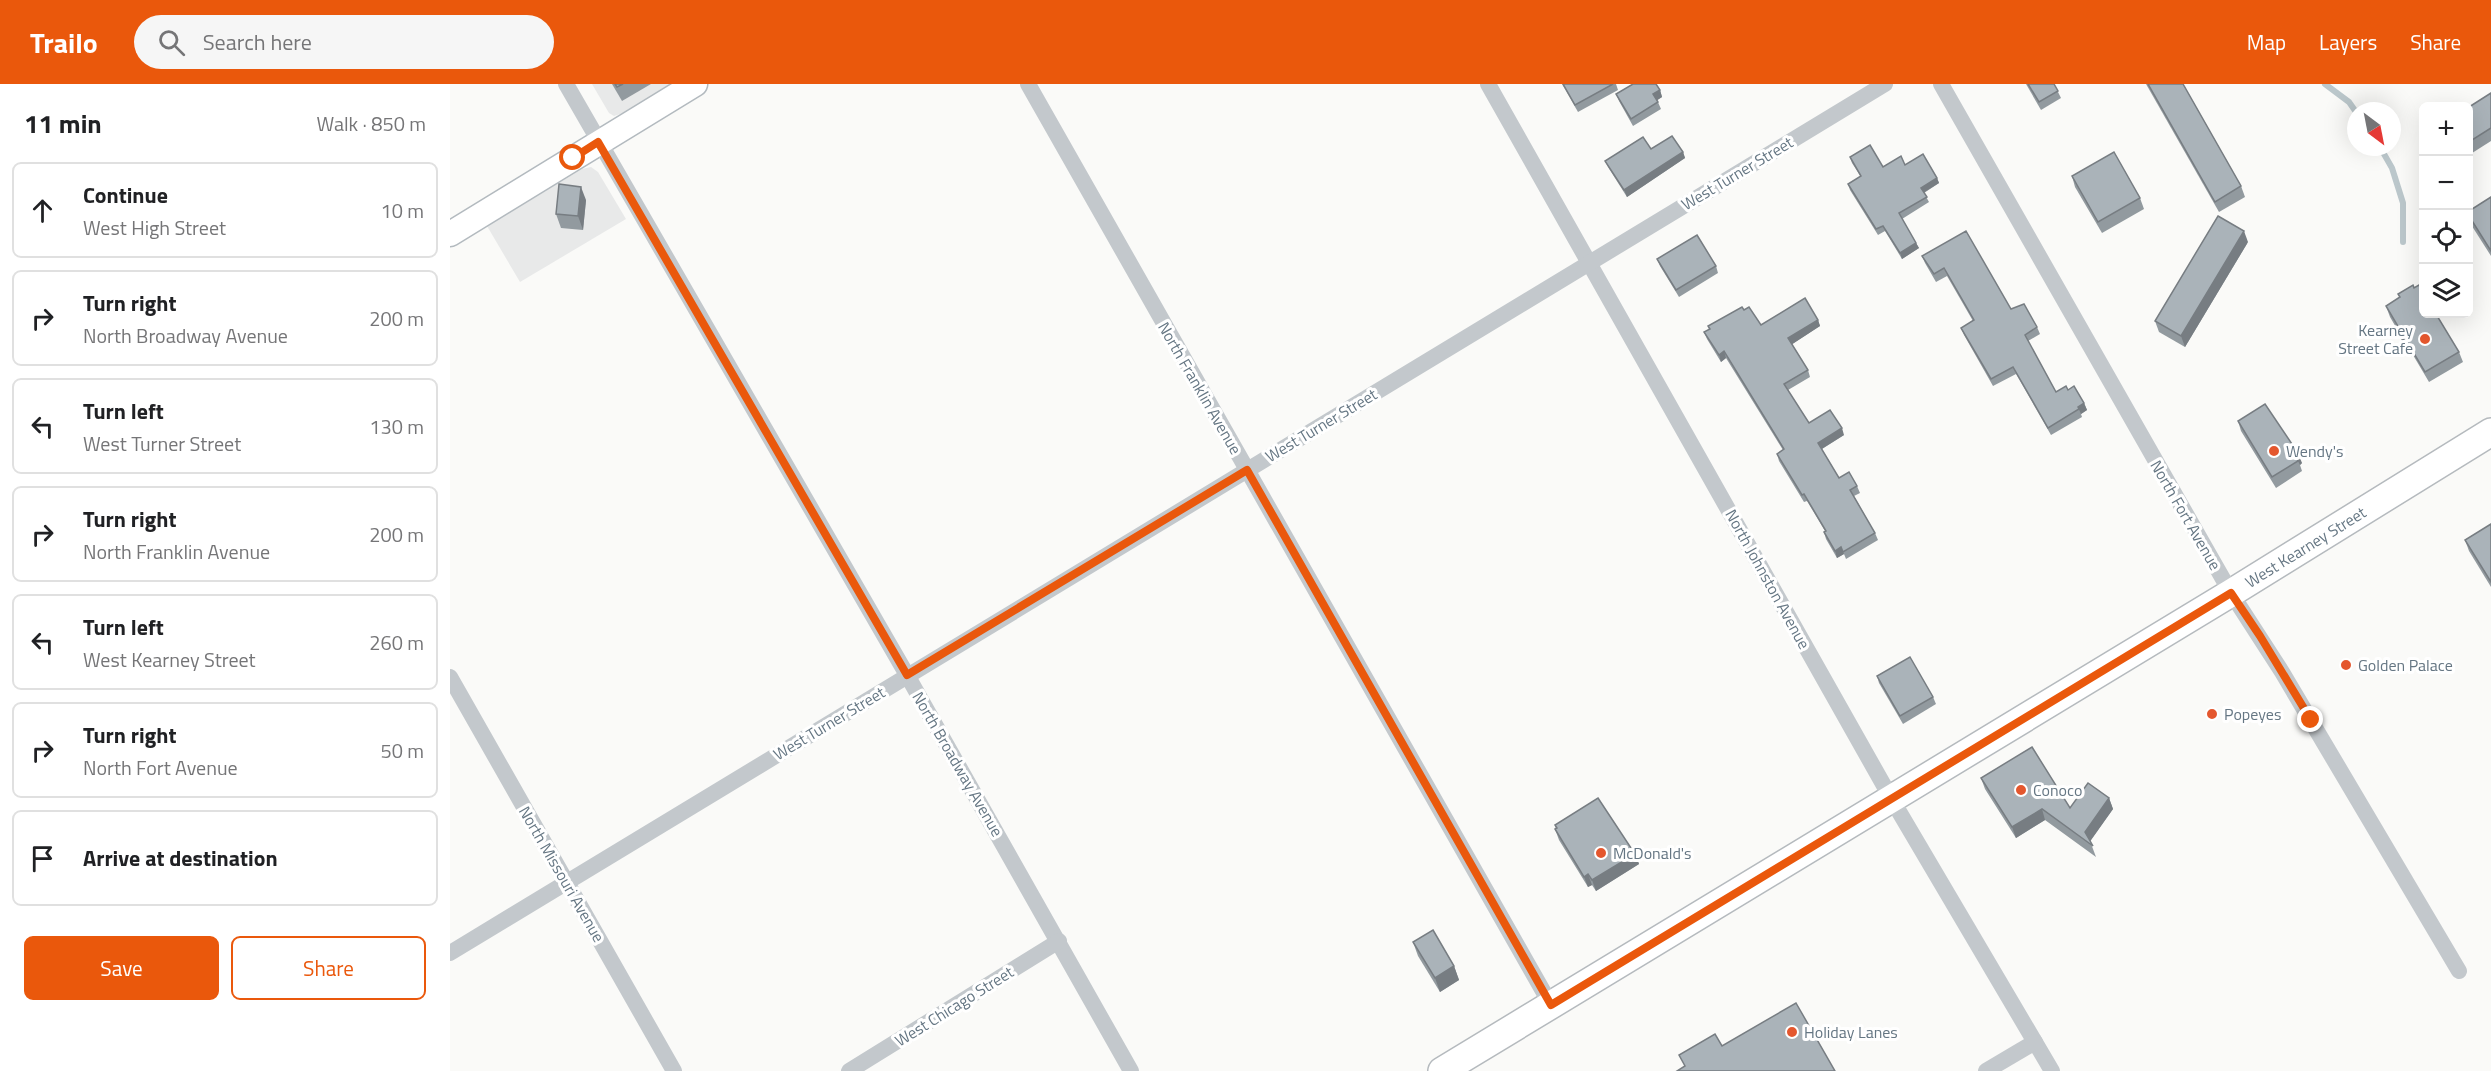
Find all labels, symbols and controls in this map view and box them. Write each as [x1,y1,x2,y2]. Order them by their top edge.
search box [134,15,554,69]
text: Trailo [30,21,98,64]
text: Search here [203,25,312,59]
icon: search [155,26,188,59]
text: Map [2247,26,2286,58]
text: Layers [2319,26,2377,58]
text: Share [2410,26,2461,58]
north arrow [2347,102,2401,156]
map controls [2419,102,2473,318]
button: + [2419,102,2473,156]
text: 11 min [24,104,102,143]
text: Walk · 850 m [317,108,426,139]
street label: West Turner Street [1677,130,1798,216]
route start [559,144,585,170]
button: − [2419,156,2473,210]
text: Continue [83,178,168,212]
icon: ahead [26,194,59,227]
text: 10 m [380,195,424,226]
button: locate [2419,210,2473,264]
text: West High Street [83,212,226,243]
button: layers [2419,264,2473,318]
text: Turn right [83,286,177,320]
icon: right [26,302,59,335]
text: 200 m [369,303,424,334]
street label: North Franklin Avenue [1152,317,1248,459]
place label: Kearney Street Cafe [2338,318,2413,360]
text: North Broadway Avenue [83,320,288,351]
marker: Kearney Street Cafe [2418,332,2432,346]
street label: West Turner Street [1261,382,1382,468]
text: Turn left [83,394,164,428]
icon: left [26,410,59,443]
text: 130 m [369,411,424,442]
text: West Turner Street [83,428,241,459]
place label: Wendy's [2286,439,2343,463]
marker: Wendy's [2267,444,2281,458]
street label: North Fort Avenue [2145,455,2227,575]
street label: West Kearney Street [2240,500,2371,594]
text: Turn right [83,502,177,536]
street label: North Johnston Avenue [1720,505,1816,653]
icon: right [26,518,59,551]
text: 200 m [369,519,424,550]
text: North Franklin Avenue [83,536,270,567]
text: Turn left [83,610,164,644]
icon: left [26,626,59,659]
text: 260 m [369,627,424,658]
text: West Kearney Street [83,644,256,675]
place label: Golden Palace [2358,653,2453,677]
marker: Golden Palace [2339,658,2353,672]
street label: West Turner Street [769,680,890,766]
street label: North Broadway Avenue [907,687,1009,841]
place label: Popeyes [2224,702,2281,726]
route end [2297,706,2323,732]
marker: Popeyes [2205,707,2219,721]
text: Turn right [83,718,177,752]
icon: right [26,734,59,767]
text: 50 m [380,735,424,766]
text: North Fort Avenue [83,752,238,783]
place label: Conoco [2033,778,2082,802]
marker: Conoco [2014,783,2028,797]
street label: North Missouri Avenue [513,801,611,947]
text: Arrive at destination [83,841,278,875]
place label: McDonald's [1613,841,1692,865]
icon: arrive [26,842,59,875]
marker: McDonald's [1594,846,1608,860]
button: Save [24,936,219,1000]
button: Share [231,936,426,1000]
street label: West Chicago Street [890,960,1018,1052]
place label: Holiday Lanes [1804,1020,1898,1044]
marker: Holiday Lanes [1785,1025,1799,1039]

